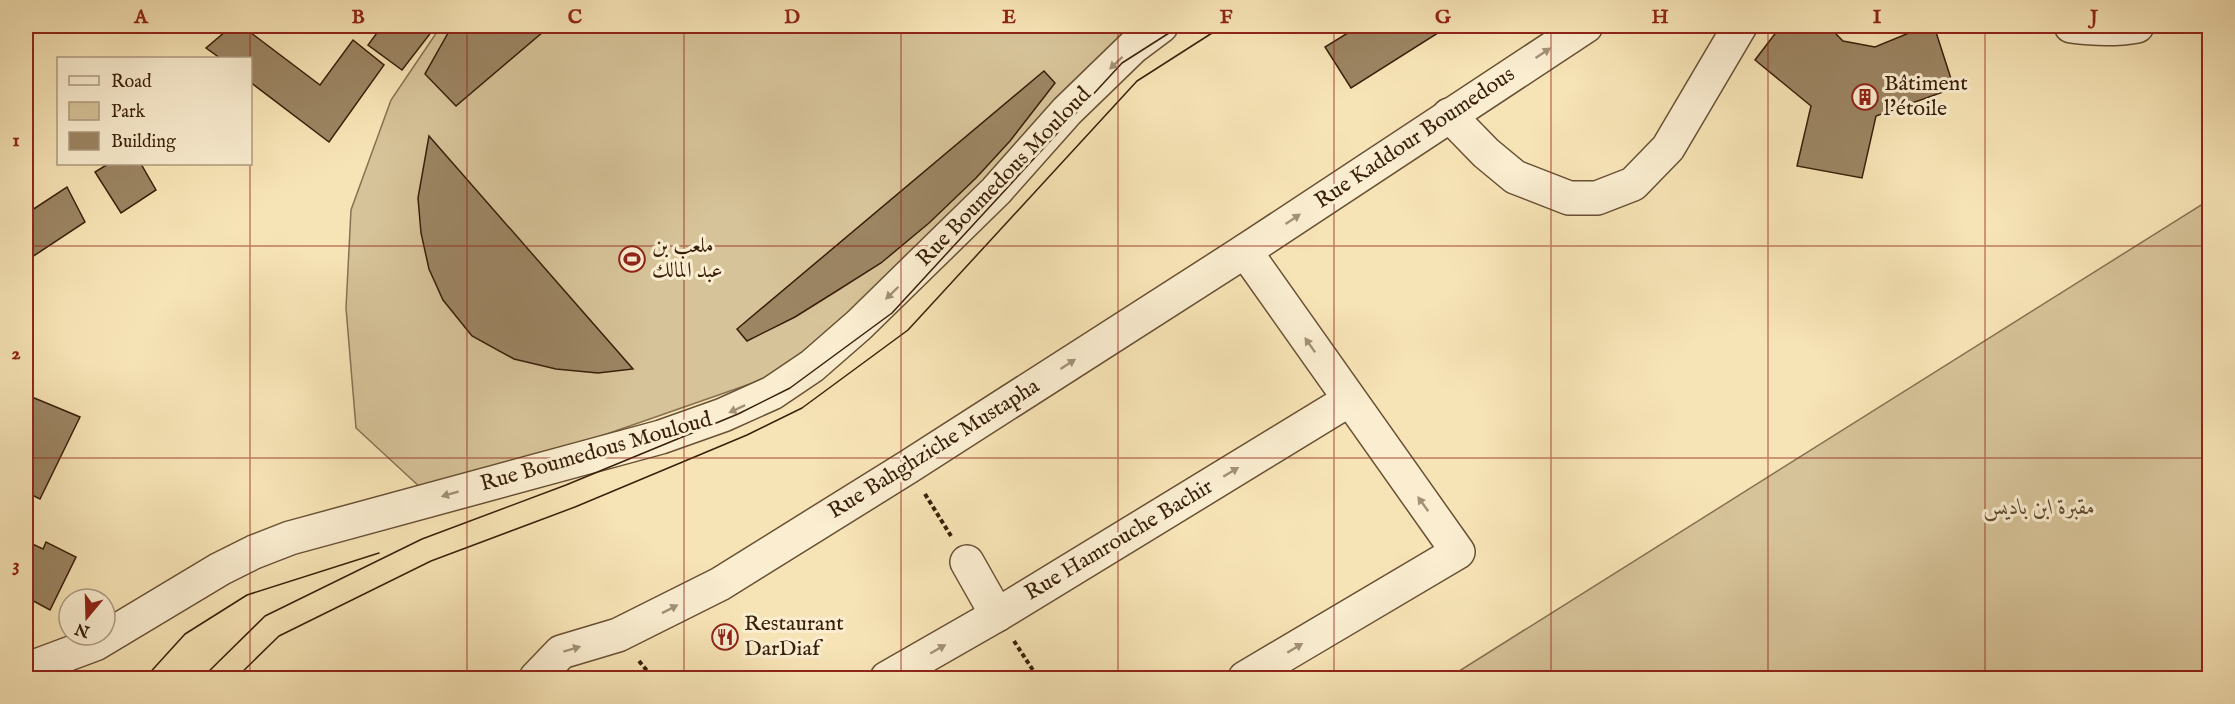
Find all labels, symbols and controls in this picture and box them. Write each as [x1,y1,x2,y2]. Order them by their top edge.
text: A [133,5,149,30]
text: B [351,5,365,30]
text: C [568,5,582,30]
text: D [784,5,800,30]
text: E [1002,5,1016,30]
text: F [1220,5,1233,30]
text: G [1435,5,1452,30]
text: H [1651,5,1669,30]
text: I [1873,5,1882,30]
text: J [2087,5,2099,30]
one-way arrow [1535,48,1551,59]
one-way arrow [1108,56,1123,70]
legend [57,57,252,165]
street label: Rue Kaddour Boumedous [1310,61,1520,215]
place label: Bâtiment l'étoile [1884,70,1968,123]
text: Road [111,71,152,94]
street label: Rue Boumedous Mouloud [911,81,1097,273]
building icon: Bâtiment l'étoile [1850,82,1880,112]
text: Park [111,101,146,124]
text: 1 [12,128,20,153]
text: Building [111,131,176,154]
one-way arrow [1285,213,1301,225]
place label: ملعب بن عبد المالك [652,232,723,285]
sports icon: ملعب بن عبد المالك [617,244,647,274]
one-way arrow [885,285,899,299]
one-way arrow [1304,338,1316,354]
text: 2 [11,341,21,366]
one-way arrow [1060,358,1076,369]
street label: Rue Bahghziche Mustapha [823,372,1045,526]
one-way arrow [729,404,746,413]
street label: Rue Boumedous Mouloud [477,405,715,498]
one-way arrow [1223,467,1239,478]
street label: Rue Hamrouche Bachir [1020,473,1218,607]
one-way arrow [441,490,459,499]
park label: مقبرة ابن باديس [1983,494,2095,522]
one-way arrow [1418,497,1430,512]
text: 3 [12,553,20,578]
north arrow [57,587,117,647]
one-way arrow [662,604,679,614]
place label: Restaurant DarDiaf [744,610,844,663]
text: N [73,618,94,641]
restaurant icon: Restaurant DarDiaf [710,622,740,652]
one-way arrow [1287,643,1303,654]
one-way arrow [563,644,581,653]
one-way arrow [930,644,947,654]

